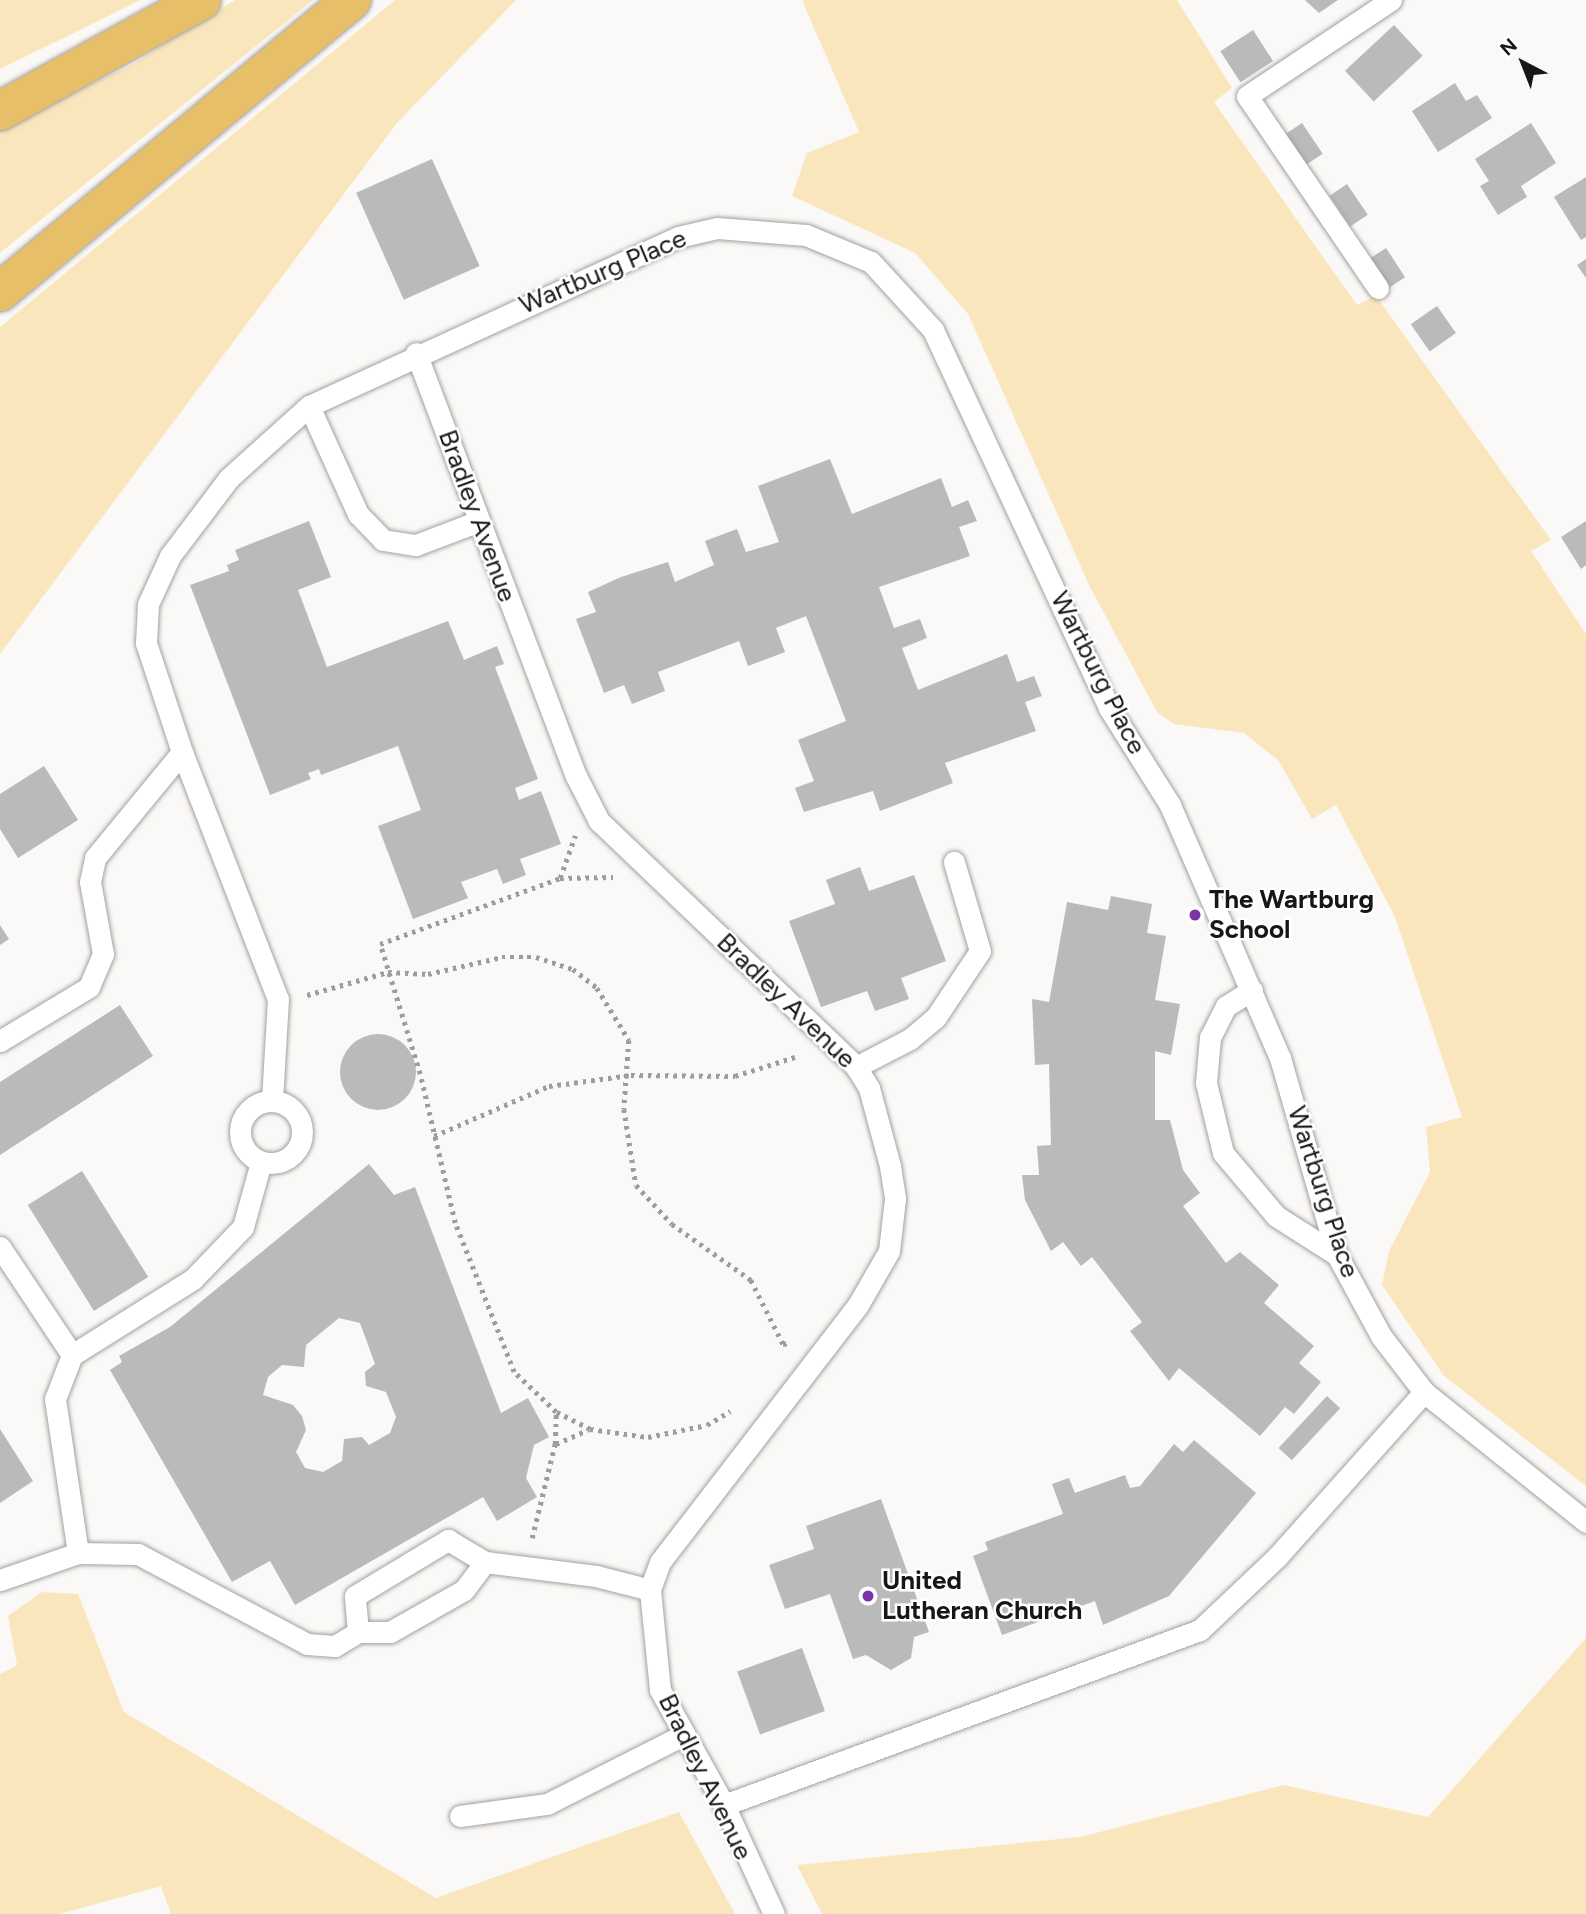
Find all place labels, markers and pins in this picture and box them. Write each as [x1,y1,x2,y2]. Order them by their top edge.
place label: The Wartburg School [1209,884,1374,946]
marker: The Wartburg School [1187,907,1203,923]
place label: United Lutheran Church [882,1565,1082,1626]
marker: United Lutheran Church [860,1588,876,1604]

